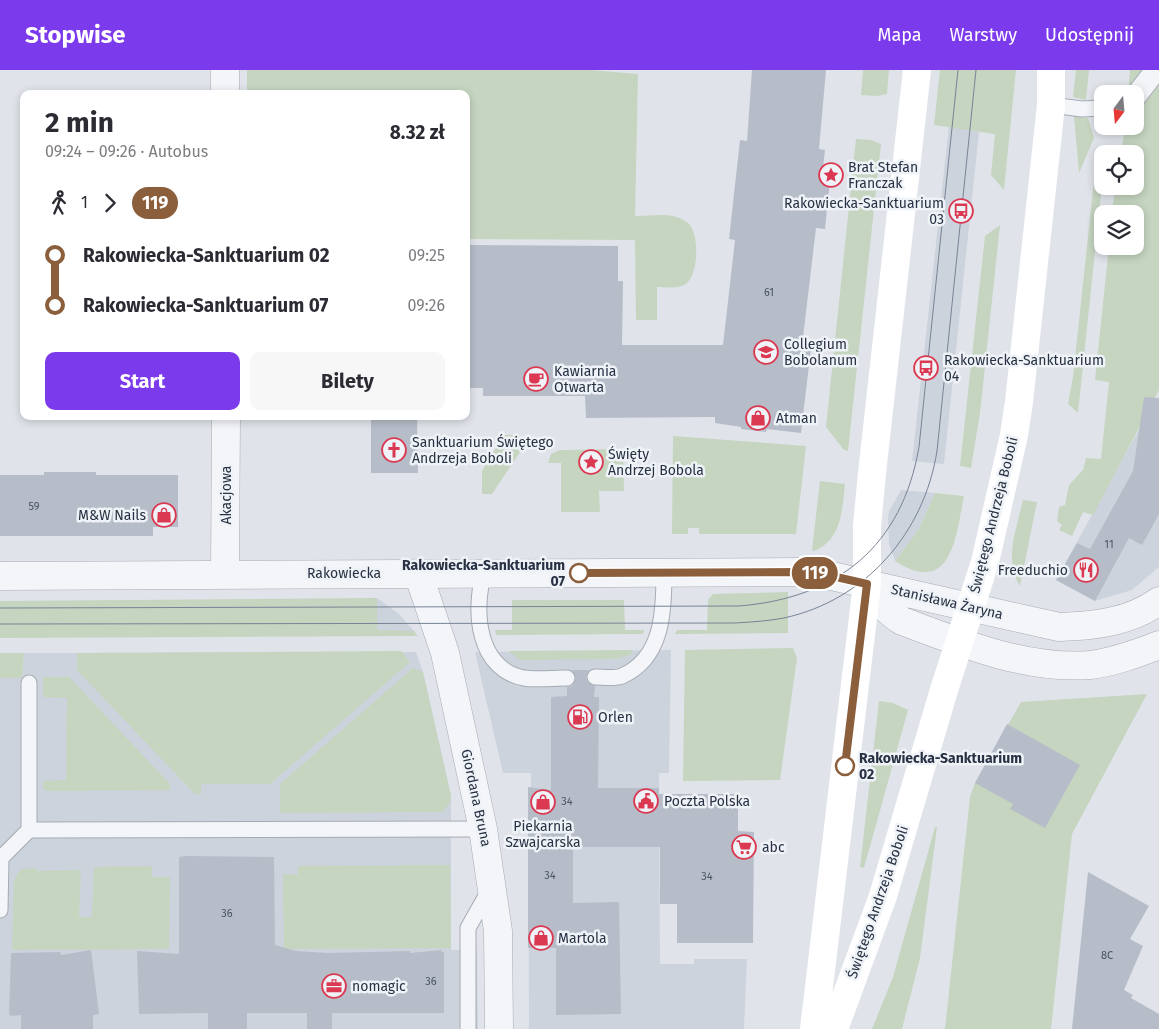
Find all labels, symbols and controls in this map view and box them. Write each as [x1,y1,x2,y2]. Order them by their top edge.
text: Stopwise [25,21,126,49]
text: Mapa [877,24,922,46]
text: Warstwy [950,24,1017,46]
text: Udostępnij [1045,24,1134,46]
north arrow [1094,85,1144,135]
map controls [1094,85,1144,255]
text: 2 min [45,106,114,139]
text: 8.32 zł [390,121,445,144]
text: 09:24 – 09:26 · Autobus [45,142,208,161]
button: locate [1094,145,1144,195]
place label: Brat Stefan Franczak [848,159,918,192]
place icon: Brat Stefan Franczak [818,162,844,188]
icon: walk [45,189,73,217]
icon: forward [96,189,124,217]
text: 119 [142,192,168,214]
text: 1 [81,193,88,212]
place label: Rakowiecka-Sanktuarium 03 [784,195,944,228]
bus stop icon: Rakowiecka-Sanktuarium 03 [948,198,974,224]
button: layers [1094,205,1144,255]
text: Rakowiecka-Sanktuarium 02 [83,244,329,267]
text: 09:25 [408,246,445,265]
house number: 61 [764,286,774,299]
text: Rakowiecka-Sanktuarium 07 [83,294,328,317]
text: 09:26 [408,296,445,315]
place label: Collegium Bobolanum [784,336,857,369]
school or university icon: Collegium Bobolanum [753,339,779,365]
button: Start [45,352,240,410]
button: Bilety [250,352,445,410]
place label: Rakowiecka-Sanktuarium 04 [944,352,1104,385]
bus stop icon: Rakowiecka-Sanktuarium 04 [913,355,939,381]
place label: Kawiarnia Otwarta [554,363,616,396]
cafe icon: Kawiarnia Otwarta [523,366,549,392]
shop icon: Atman [745,405,771,431]
place label: Atman [776,410,817,427]
place label: Sanktuarium Świętego Andrzeja Boboli [412,433,554,467]
street label: Świętego Andrzeja Boboli [965,435,1022,595]
church icon: Sanktuarium Świętego Andrzeja Boboli [381,437,407,463]
place label: Święty Andrzej Bobola [608,445,704,479]
place icon: Święty Andrzej Bobola [578,449,604,475]
street label: Akacjowa [218,466,235,524]
house number: 59 [28,500,40,513]
shop icon: M&W Nails [151,502,177,528]
place label: M&W Nails [78,507,146,524]
house number: 11 [1104,538,1114,551]
place label: Rakowiecka-Sanktuarium 07 [402,557,565,590]
line badge: 119 [786,557,844,589]
restaurant icon: Freeduchio [1073,557,1099,583]
text: 119 [802,562,828,584]
place label: Freeduchio [998,562,1068,579]
marker: Rakowiecka-Sanktuarium 07 [569,563,589,583]
street label: Rakowiecka [307,565,381,582]
street label: Stanisława Żaryna [889,580,1005,623]
fuel station icon: Orlen [567,704,593,730]
place label: Orlen [598,709,633,726]
street label: Giordana Bruna [457,748,495,848]
place label: Rakowiecka-Sanktuarium 02 [859,750,1022,783]
marker: Rakowiecka-Sanktuarium 02 [835,756,855,776]
public building icon: Poczta Polska [633,788,659,814]
shop icon: Piekarnia Szwajcarska [530,789,556,815]
place label: Poczta Polska [664,793,750,810]
house number: 34 [561,795,573,808]
place label: Piekarnia Szwajcarska [505,818,581,851]
street label: Świętego Andrzeja Boboli [843,823,912,981]
supermarket icon: abc [731,834,757,860]
place label: abc [762,839,785,856]
house number: 34 [544,869,556,882]
house number: 34 [701,870,713,883]
house number: 36 [221,907,233,920]
shop icon: Martola [528,925,554,951]
place label: Martola [558,930,607,947]
house number: 8C [1101,949,1113,962]
office icon: nomagic [321,973,347,999]
house number: 36 [425,975,437,988]
place label: nomagic [352,978,406,995]

